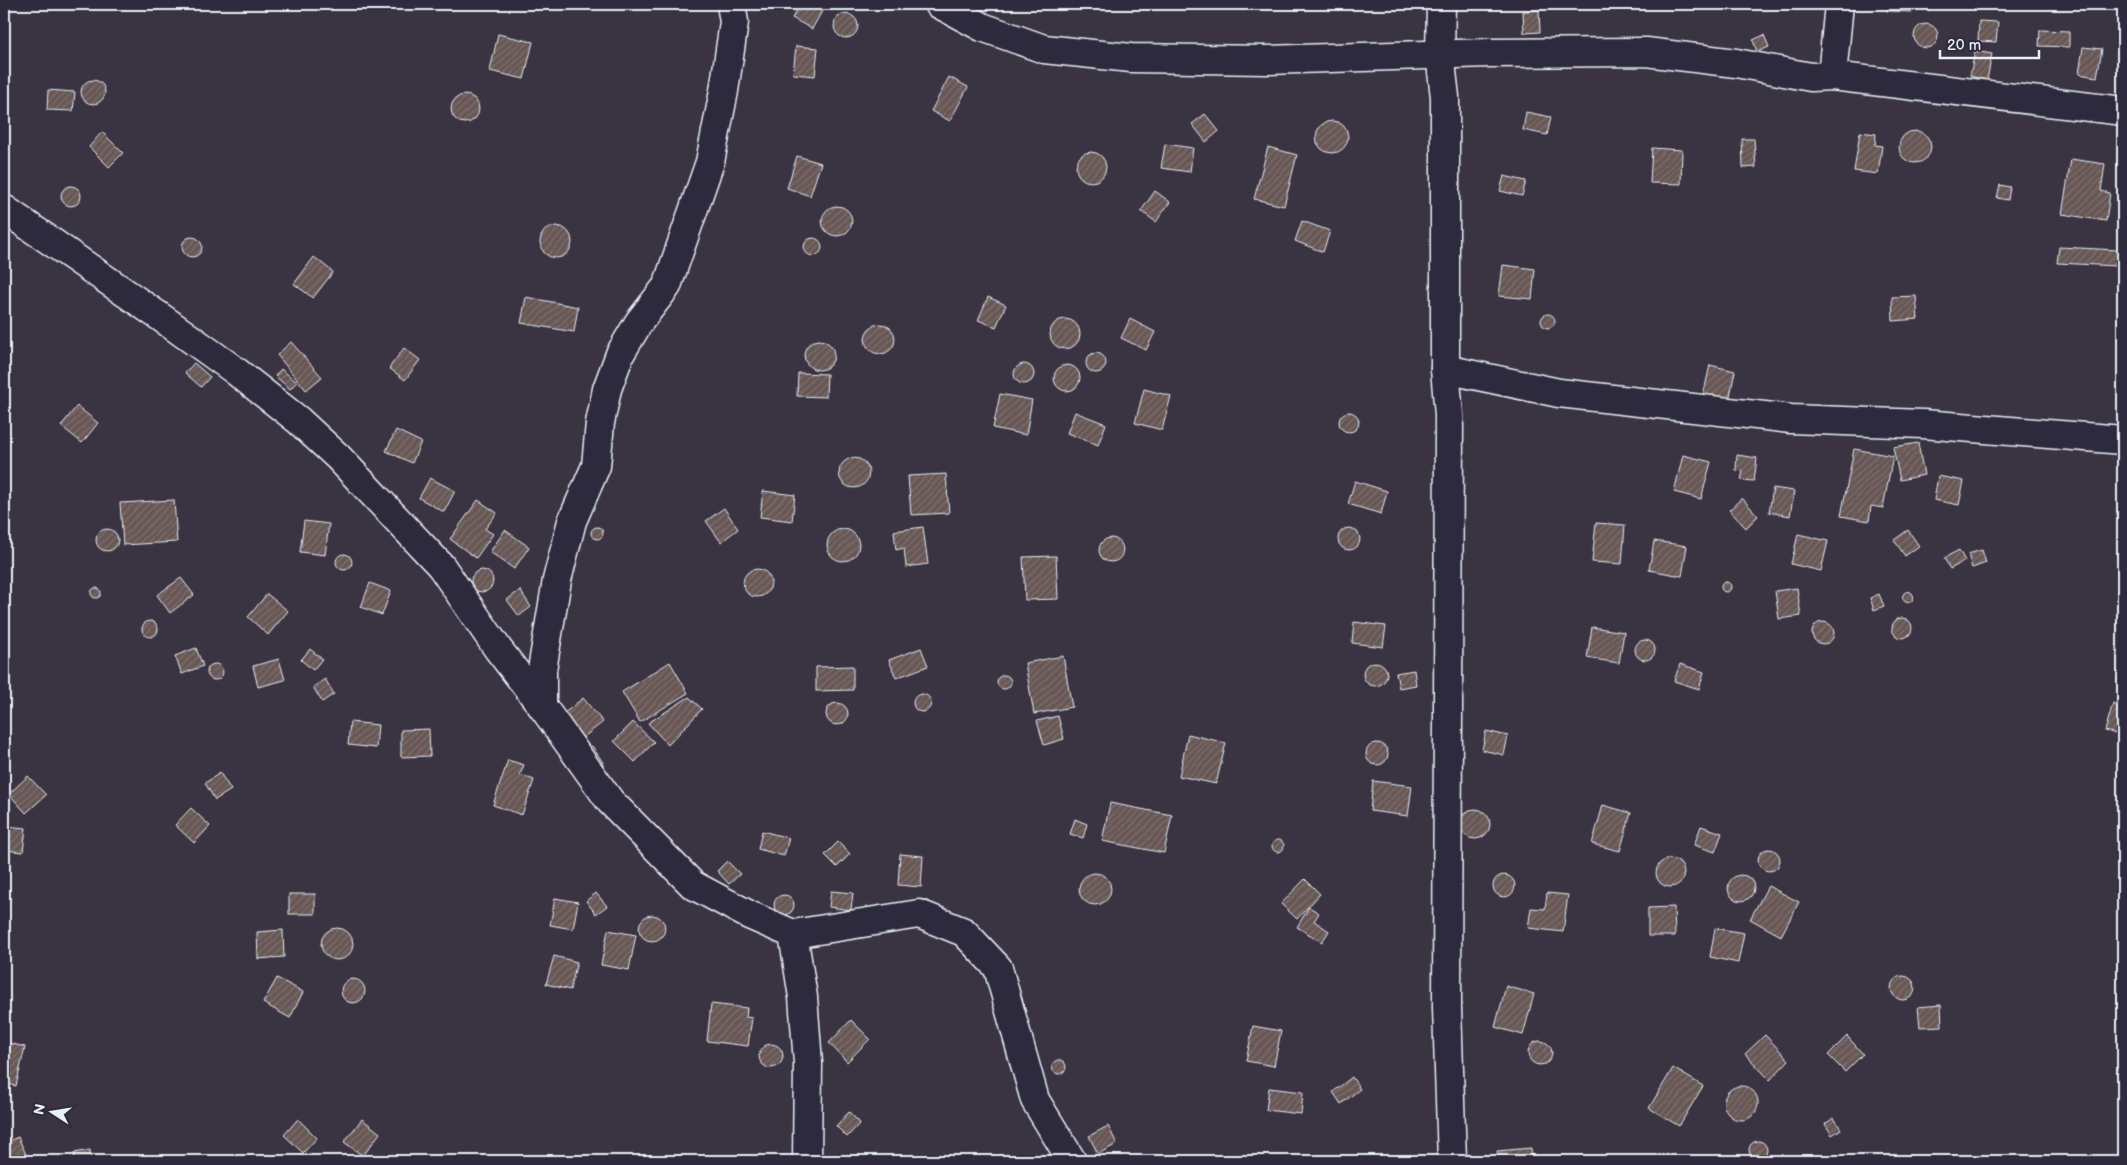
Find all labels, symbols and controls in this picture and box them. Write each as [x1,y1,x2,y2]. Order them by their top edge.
scale bar [1940,28,2038,60]
text: 20 m [1947,36,1981,55]
north arrow [28,1088,78,1138]
text: N [30,1102,49,1116]

